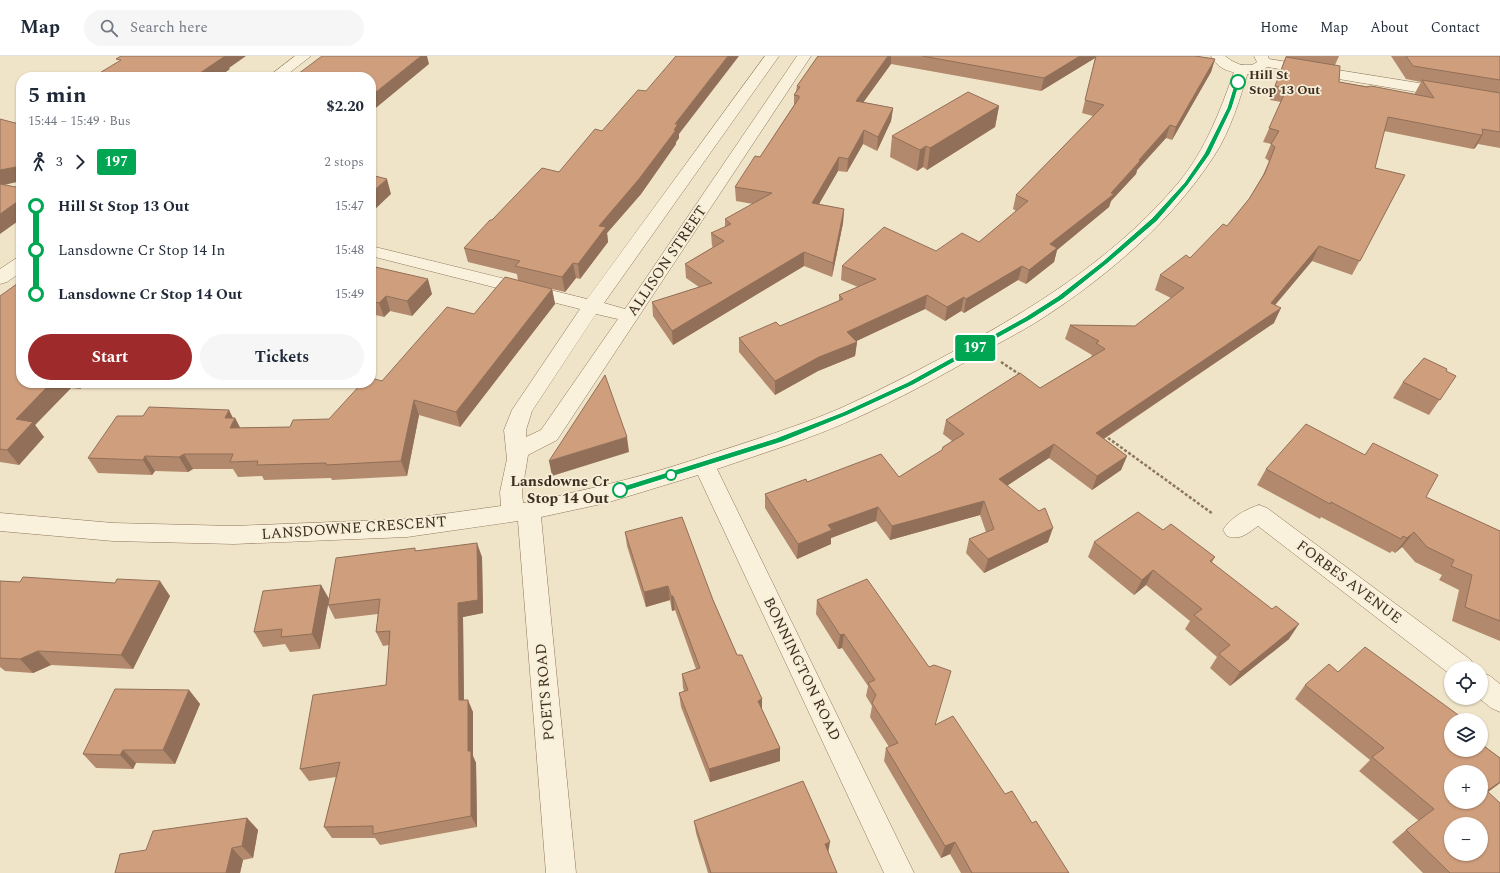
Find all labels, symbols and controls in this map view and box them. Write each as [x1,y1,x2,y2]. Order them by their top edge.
search box [84,10,364,46]
text: Map [20,13,60,42]
text: Search here [130,16,208,39]
icon: search [98,17,120,39]
text: Home [1260,17,1298,38]
text: Map [1320,17,1348,38]
text: About [1370,17,1409,38]
text: Contact [1431,17,1480,38]
place label: Hill St Stop 13 Out [1249,65,1320,100]
marker: Hill St Stop 13 Out [1230,74,1246,90]
text: 5 min [28,79,87,112]
text: $2.20 [326,95,364,118]
text: 15:44 – 15:49 · Bus [28,111,131,131]
icon: walk [28,151,50,173]
icon: forward [69,151,91,173]
text: 197 [105,151,128,172]
text: 3 [56,152,63,172]
text: 2 stops [324,152,364,172]
text: Hill St Stop 13 Out [58,195,189,218]
text: 15:47 [335,196,364,216]
street label: ALLISON STREET [621,201,713,321]
text: Lansdowne Cr Stop 14 In [58,239,225,262]
text: 15:48 [335,240,364,260]
text: Lansdowne Cr Stop 14 Out [58,283,243,306]
text: 15:49 [335,284,364,304]
button: Start [28,334,192,380]
button: Tickets [200,334,364,380]
line badge: 197 [952,335,998,361]
text: 197 [963,337,987,358]
unlabelled marker [665,469,677,481]
place label: Lansdowne Cr Stop 14 Out [510,470,610,510]
marker: Lansdowne Cr Stop 14 Out [612,482,628,498]
street label: LANSDOWNE CRESCENT [261,510,447,546]
street label: FORBES AVENUE [1291,535,1407,629]
street label: BONNINGTON ROAD [757,593,847,745]
street label: POETS ROAD [529,642,561,742]
map controls [1444,661,1488,861]
button: locate [1444,661,1488,705]
button: layers [1444,713,1488,757]
button: + [1444,765,1488,809]
button: − [1444,817,1488,861]

